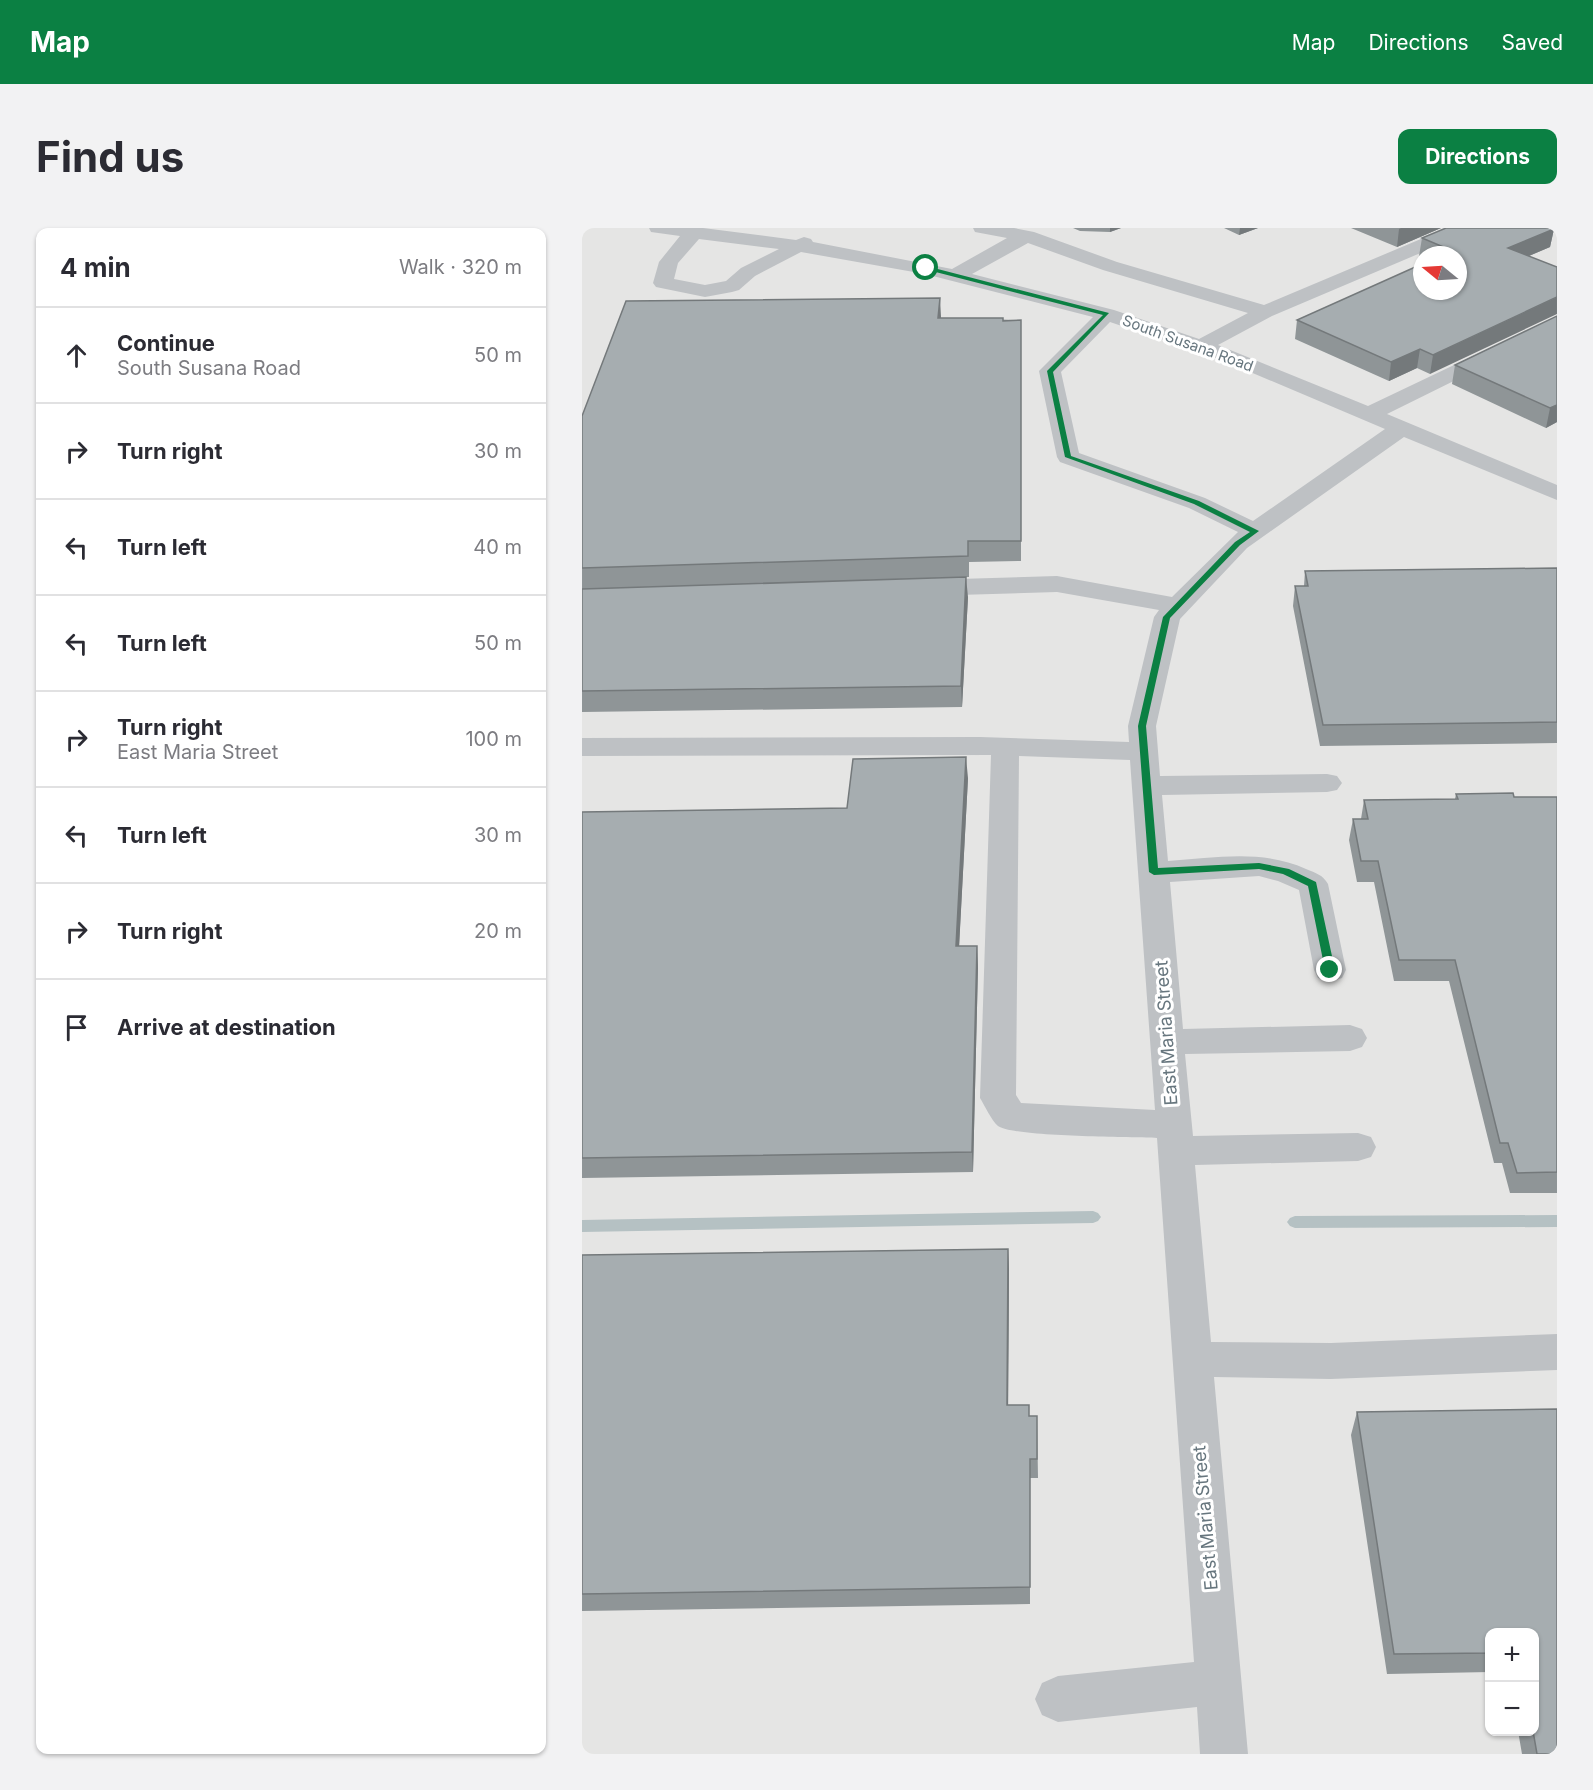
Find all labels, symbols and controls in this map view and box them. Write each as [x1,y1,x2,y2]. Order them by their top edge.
text: Map [30,25,90,59]
text: Map [1292,30,1335,55]
text: Directions [1368,30,1469,55]
text: Saved [1502,30,1563,55]
button: Directions [1398,129,1557,184]
text: Find us [36,131,184,182]
north arrow [1413,246,1467,300]
text: 4 min [60,252,131,283]
route start [912,254,938,280]
text: Walk · 320 m [399,255,522,279]
street label: South Susana Road [1120,310,1256,376]
text: Continue [117,330,215,356]
icon: ahead [60,339,93,372]
text: 50 m [474,343,522,367]
text: South Susana Road [117,356,301,380]
icon: right [60,435,93,468]
text: Turn right [117,438,223,464]
text: 30 m [474,439,522,463]
icon: left [60,531,93,564]
text: Turn left [117,534,207,560]
text: 40 m [473,535,522,559]
icon: left [60,627,93,660]
text: Turn left [117,630,207,656]
text: 50 m [474,631,522,655]
text: Turn right [117,714,223,740]
icon: right [60,723,93,756]
text: 100 m [465,727,522,751]
text: East Maria Street [117,740,278,764]
icon: left [60,819,93,852]
text: Turn left [117,822,207,848]
text: 30 m [474,823,522,847]
icon: right [60,915,93,948]
text: Turn right [117,918,223,944]
text: 20 m [474,919,522,943]
route end [1316,956,1342,982]
street label: East Maria Street [1150,960,1182,1106]
icon: arrive [60,1011,93,1044]
text: Arrive at destination [117,1014,336,1040]
street label: East Maria Street [1188,1445,1222,1591]
map controls [1485,1628,1539,1736]
button: + [1485,1628,1539,1682]
button: − [1485,1682,1539,1736]

